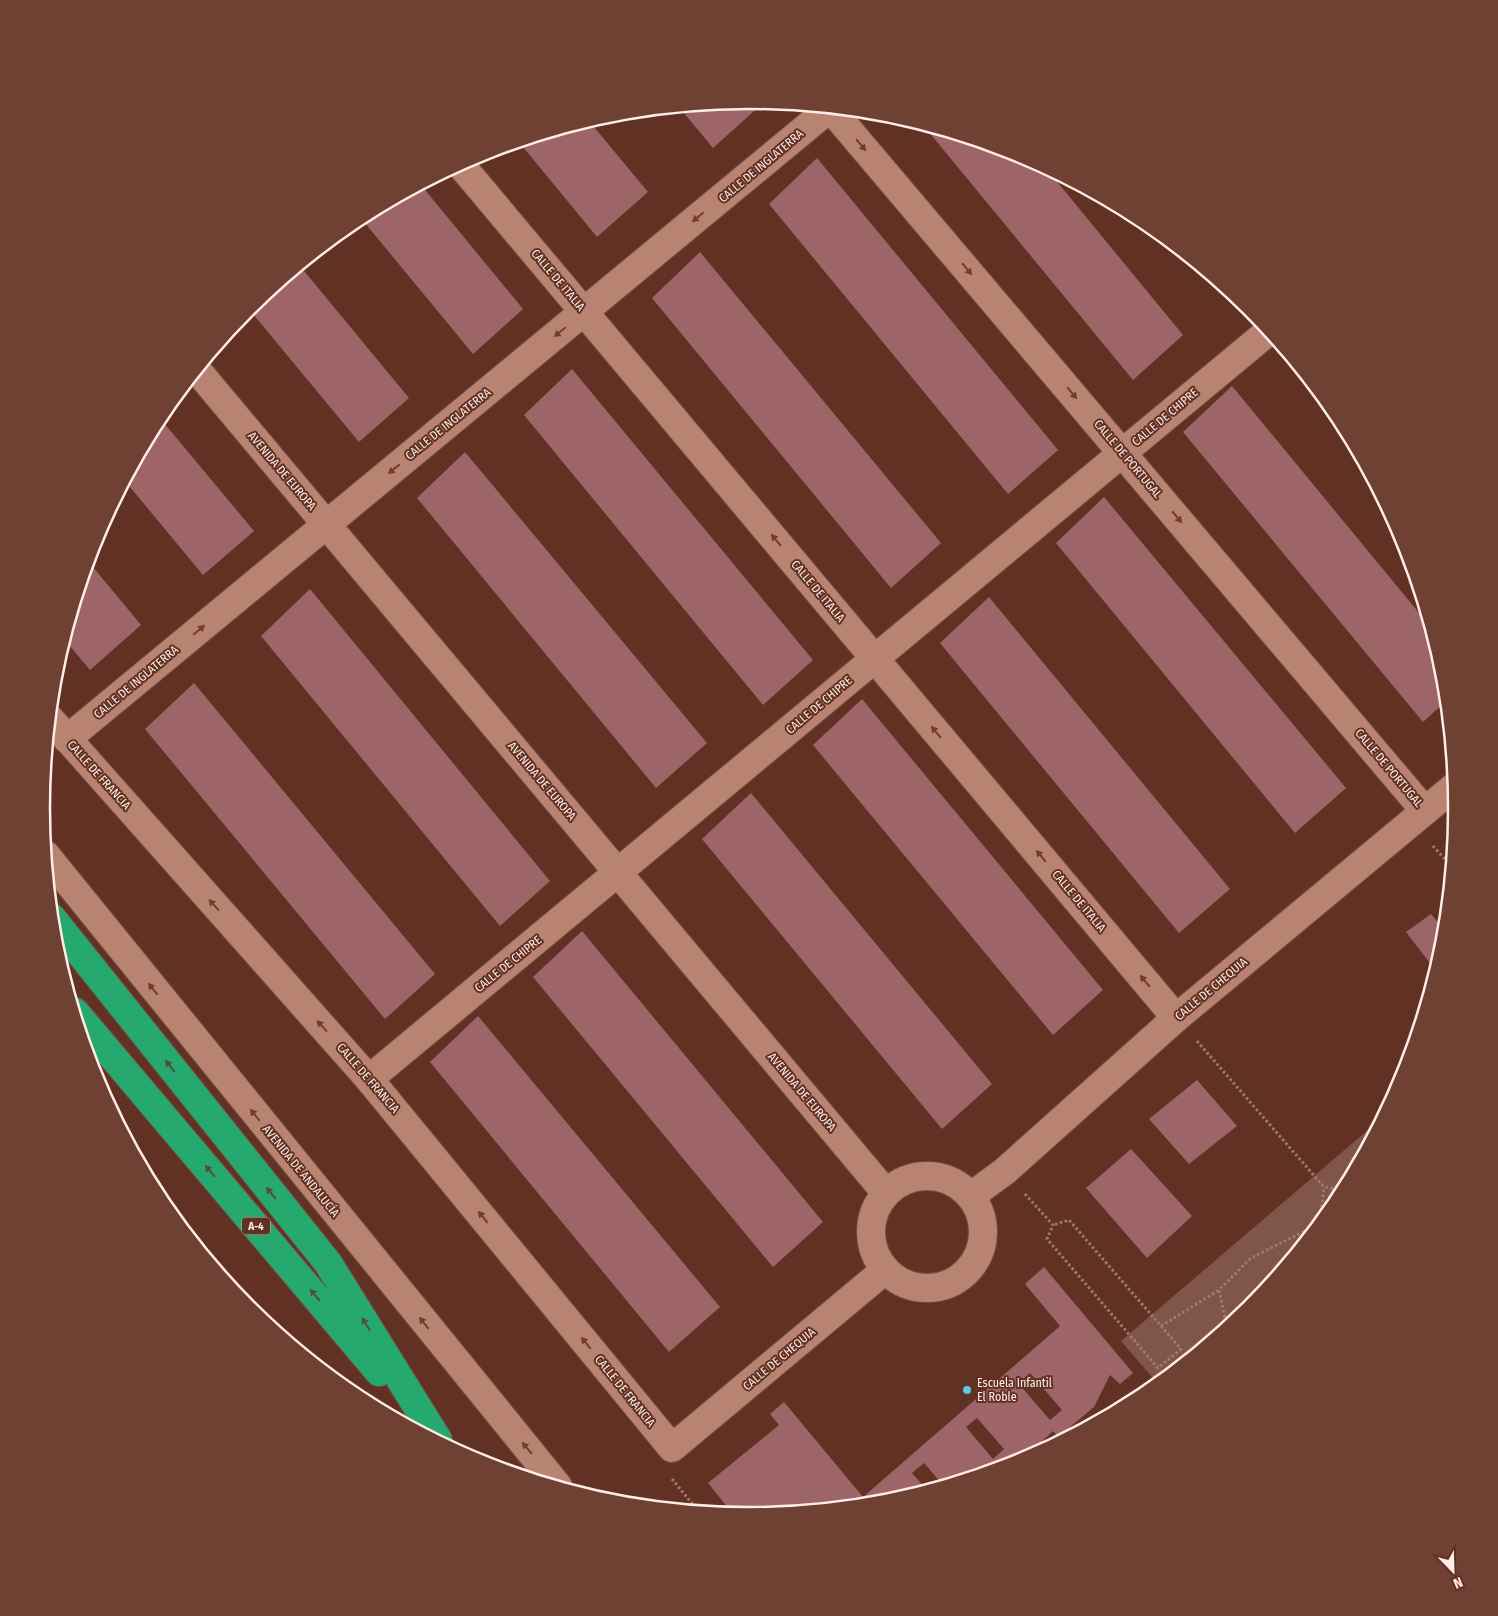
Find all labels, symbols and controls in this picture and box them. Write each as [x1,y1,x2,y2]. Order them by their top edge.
street label: CALLE DE INGLATERRA [716,126,807,205]
one-way arrow [856,139,867,152]
one-way arrow [692,212,705,223]
street label: CALLE DE ITALIA [528,246,588,314]
one-way arrow [961,263,972,276]
one-way arrow [553,327,566,338]
street label: CALLE DE INGLATERRA [402,385,494,463]
street label: CALLE DE CHIPRE [1129,385,1201,449]
one-way arrow [1066,387,1077,400]
street label: CALLE DE PORTUGAL [1091,417,1165,502]
street label: AVENIDA DE EUROPA [245,429,319,514]
one-way arrow [388,463,400,474]
one-way arrow [1171,511,1182,524]
one-way arrow [770,534,781,547]
street label: CALLE DE ITALIA [788,557,848,625]
one-way arrow [192,625,205,636]
street label: CALLE DE INGLATERRA [91,642,182,721]
street label: CALLE DE CHIPRE [783,673,855,737]
one-way arrow [931,725,942,738]
street label: CALLE DE PORTUGAL [1352,726,1426,811]
street label: CALLE DE FRANCIA [64,738,134,813]
street label: AVENIDA DE EUROPA [505,739,579,824]
one-way arrow [1035,850,1046,863]
street label: CALLE DE ITALIA [1049,867,1109,935]
one-way arrow [208,899,220,911]
street label: CALLE DE CHIPRE [472,933,545,995]
street label: CALLE DE CHEQUIA [1172,954,1250,1023]
one-way arrow [1140,974,1151,987]
one-way arrow [148,982,159,995]
one-way arrow [316,1020,328,1032]
street label: CALLE DE FRANCIA [334,1040,403,1116]
street label: AVENIDA DE EUROPA [765,1050,839,1135]
one-way arrow [164,1060,175,1073]
one-way arrow [250,1109,261,1122]
street label: AVENIDA DE ANDALUCÍA [260,1122,344,1220]
one-way arrow [204,1165,215,1178]
one-way arrow [266,1186,277,1199]
one-way arrow [477,1212,489,1224]
road number: A-4 [242,1218,270,1234]
one-way arrow [309,1289,320,1302]
one-way arrow [418,1317,429,1330]
one-way arrow [361,1318,371,1331]
street label: CALLE DE CHEQUIA [740,1324,818,1393]
one-way arrow [580,1337,591,1350]
street label: CALLE DE FRANCIA [592,1352,659,1430]
place label: Escuela Infantil El Roble [977,1376,1052,1404]
marker: Escuela Infantil El Roble [961,1384,973,1396]
one-way arrow [521,1442,532,1455]
north arrow [1428,1546,1478,1596]
text: N [1451,1573,1465,1592]

